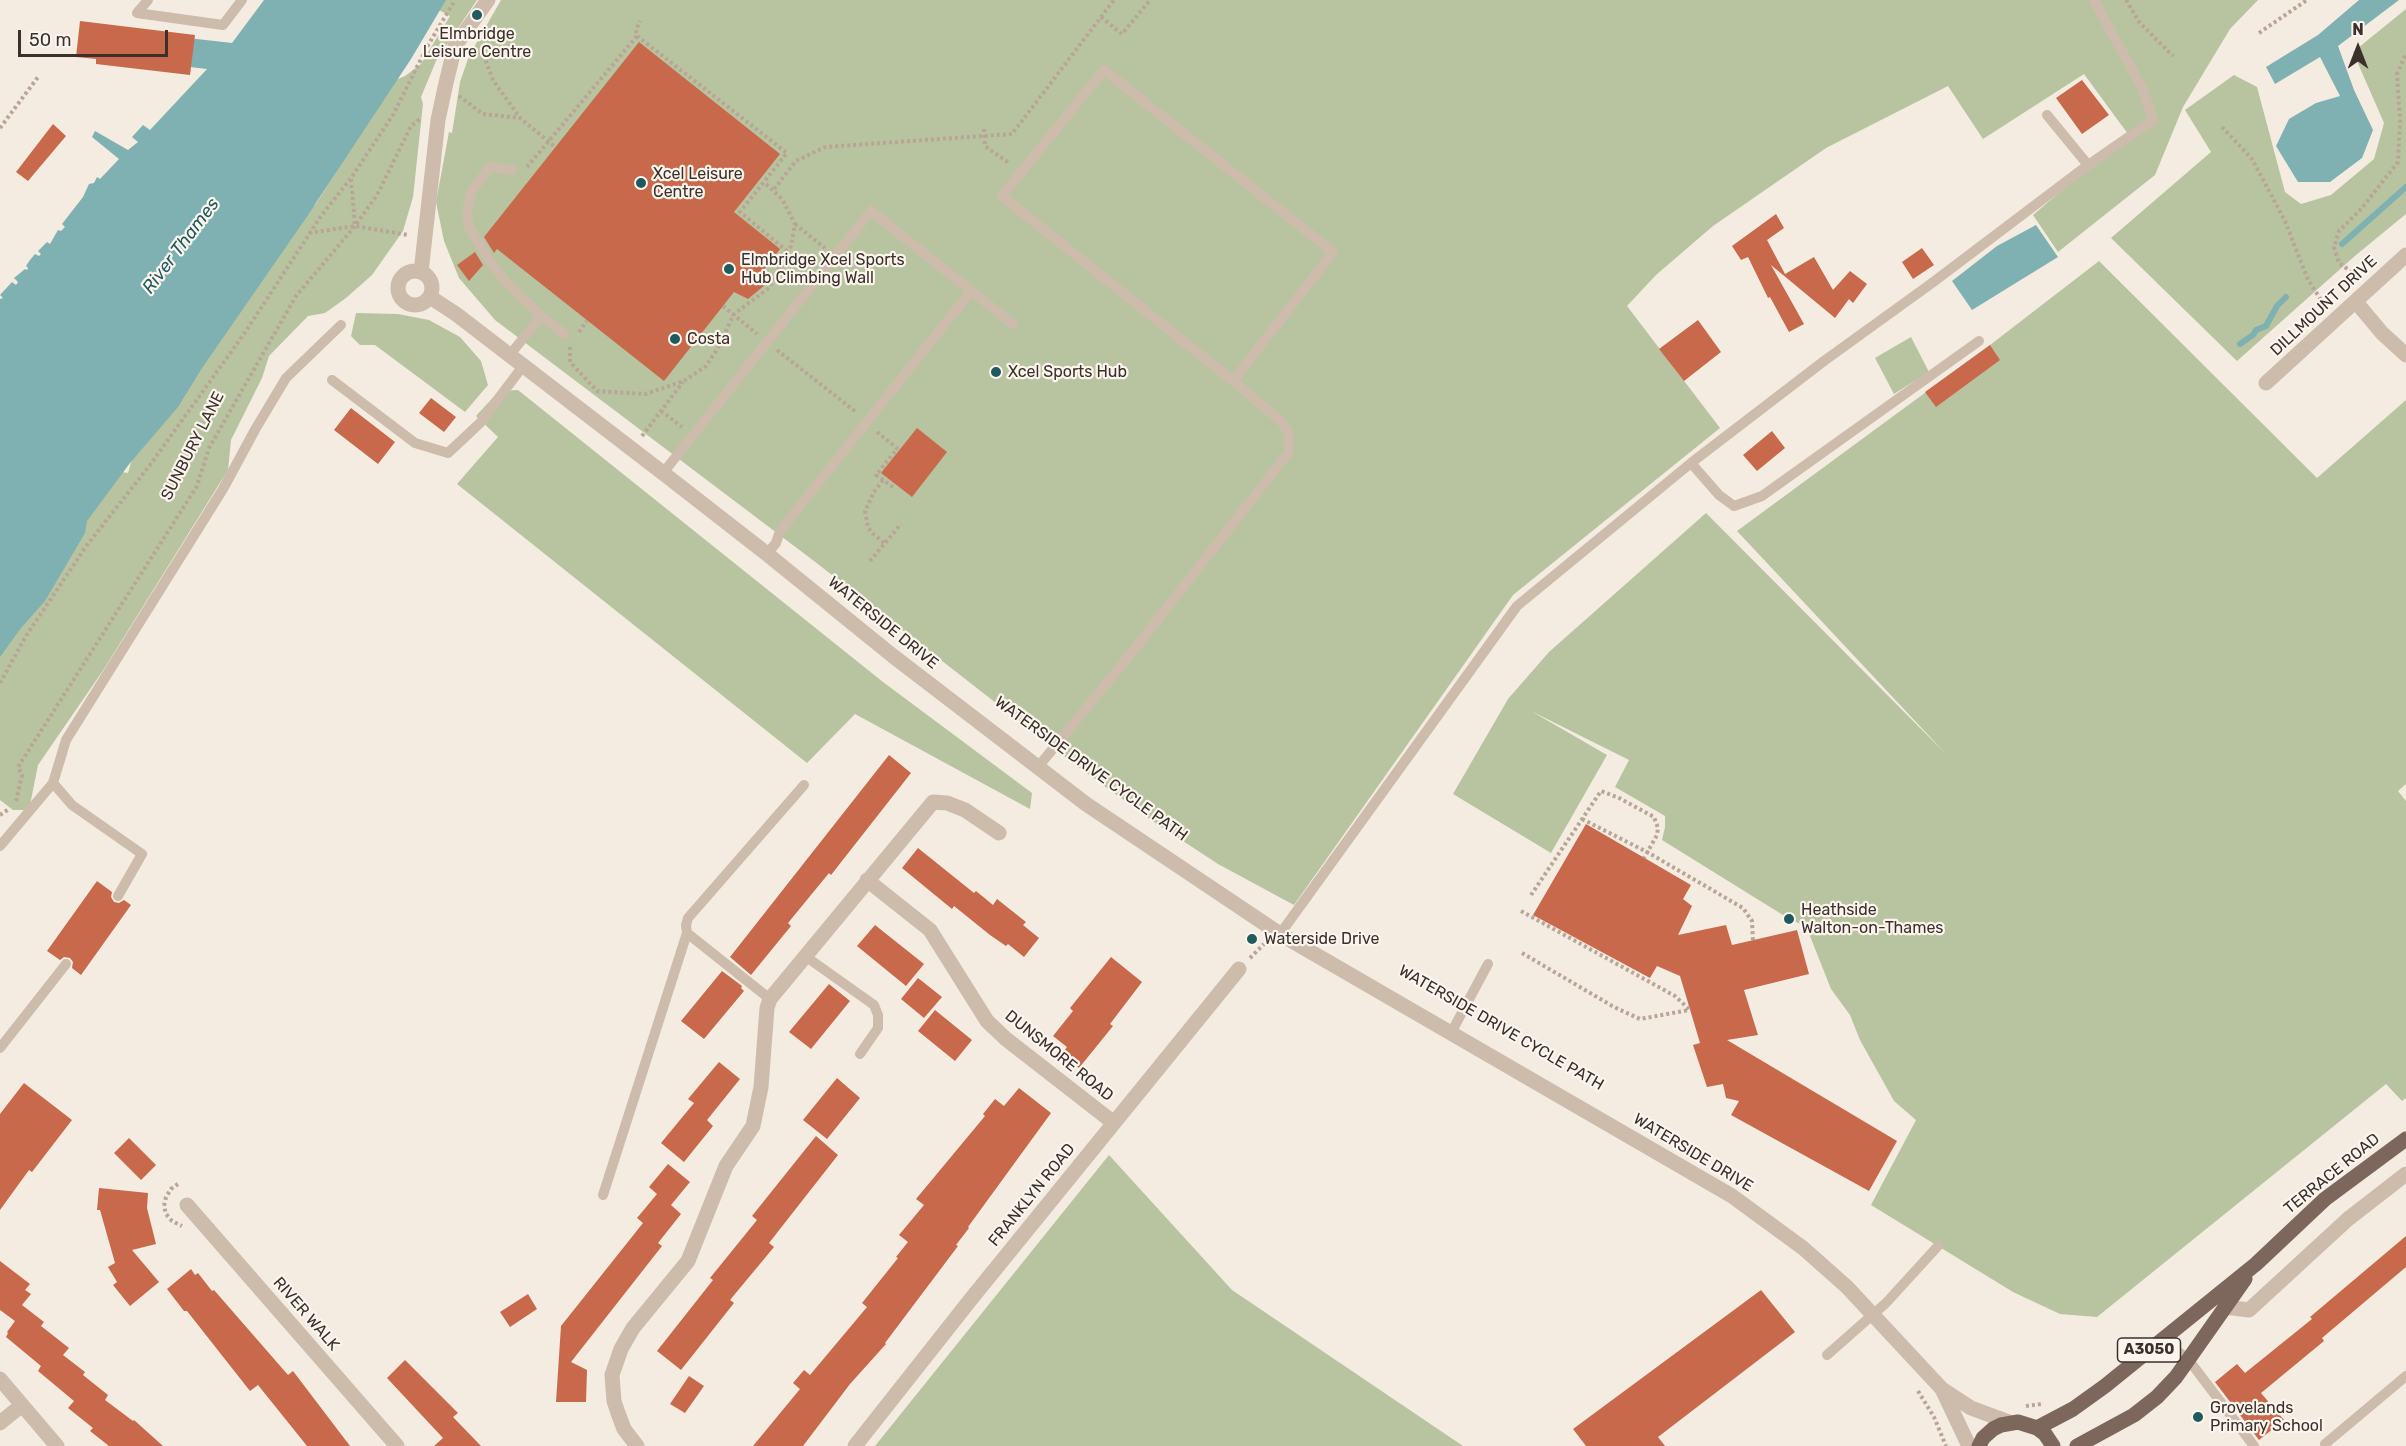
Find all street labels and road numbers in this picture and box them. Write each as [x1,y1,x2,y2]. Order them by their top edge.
street label: DILLMOUNT DRIVE [2267,252,2381,360]
street label: SUNBURY LANE [157,389,229,503]
street label: WATERSIDE DRIVE [824,573,942,673]
street label: WATERSIDE DRIVE CYCLE PATH [991,693,1191,845]
street label: WATERSIDE DRIVE CYCLE PATH [1395,961,1607,1095]
street label: DUNSMORE ROAD [1001,1006,1117,1106]
street label: WATERSIDE DRIVE [1630,1110,1756,1196]
street label: TERRACE ROAD [2280,1130,2384,1218]
street label: FRANKLYN ROAD [985,1140,1079,1250]
street label: RIVER WALK [269,1273,343,1355]
road number: A3050 [2118,1338,2180,1362]

